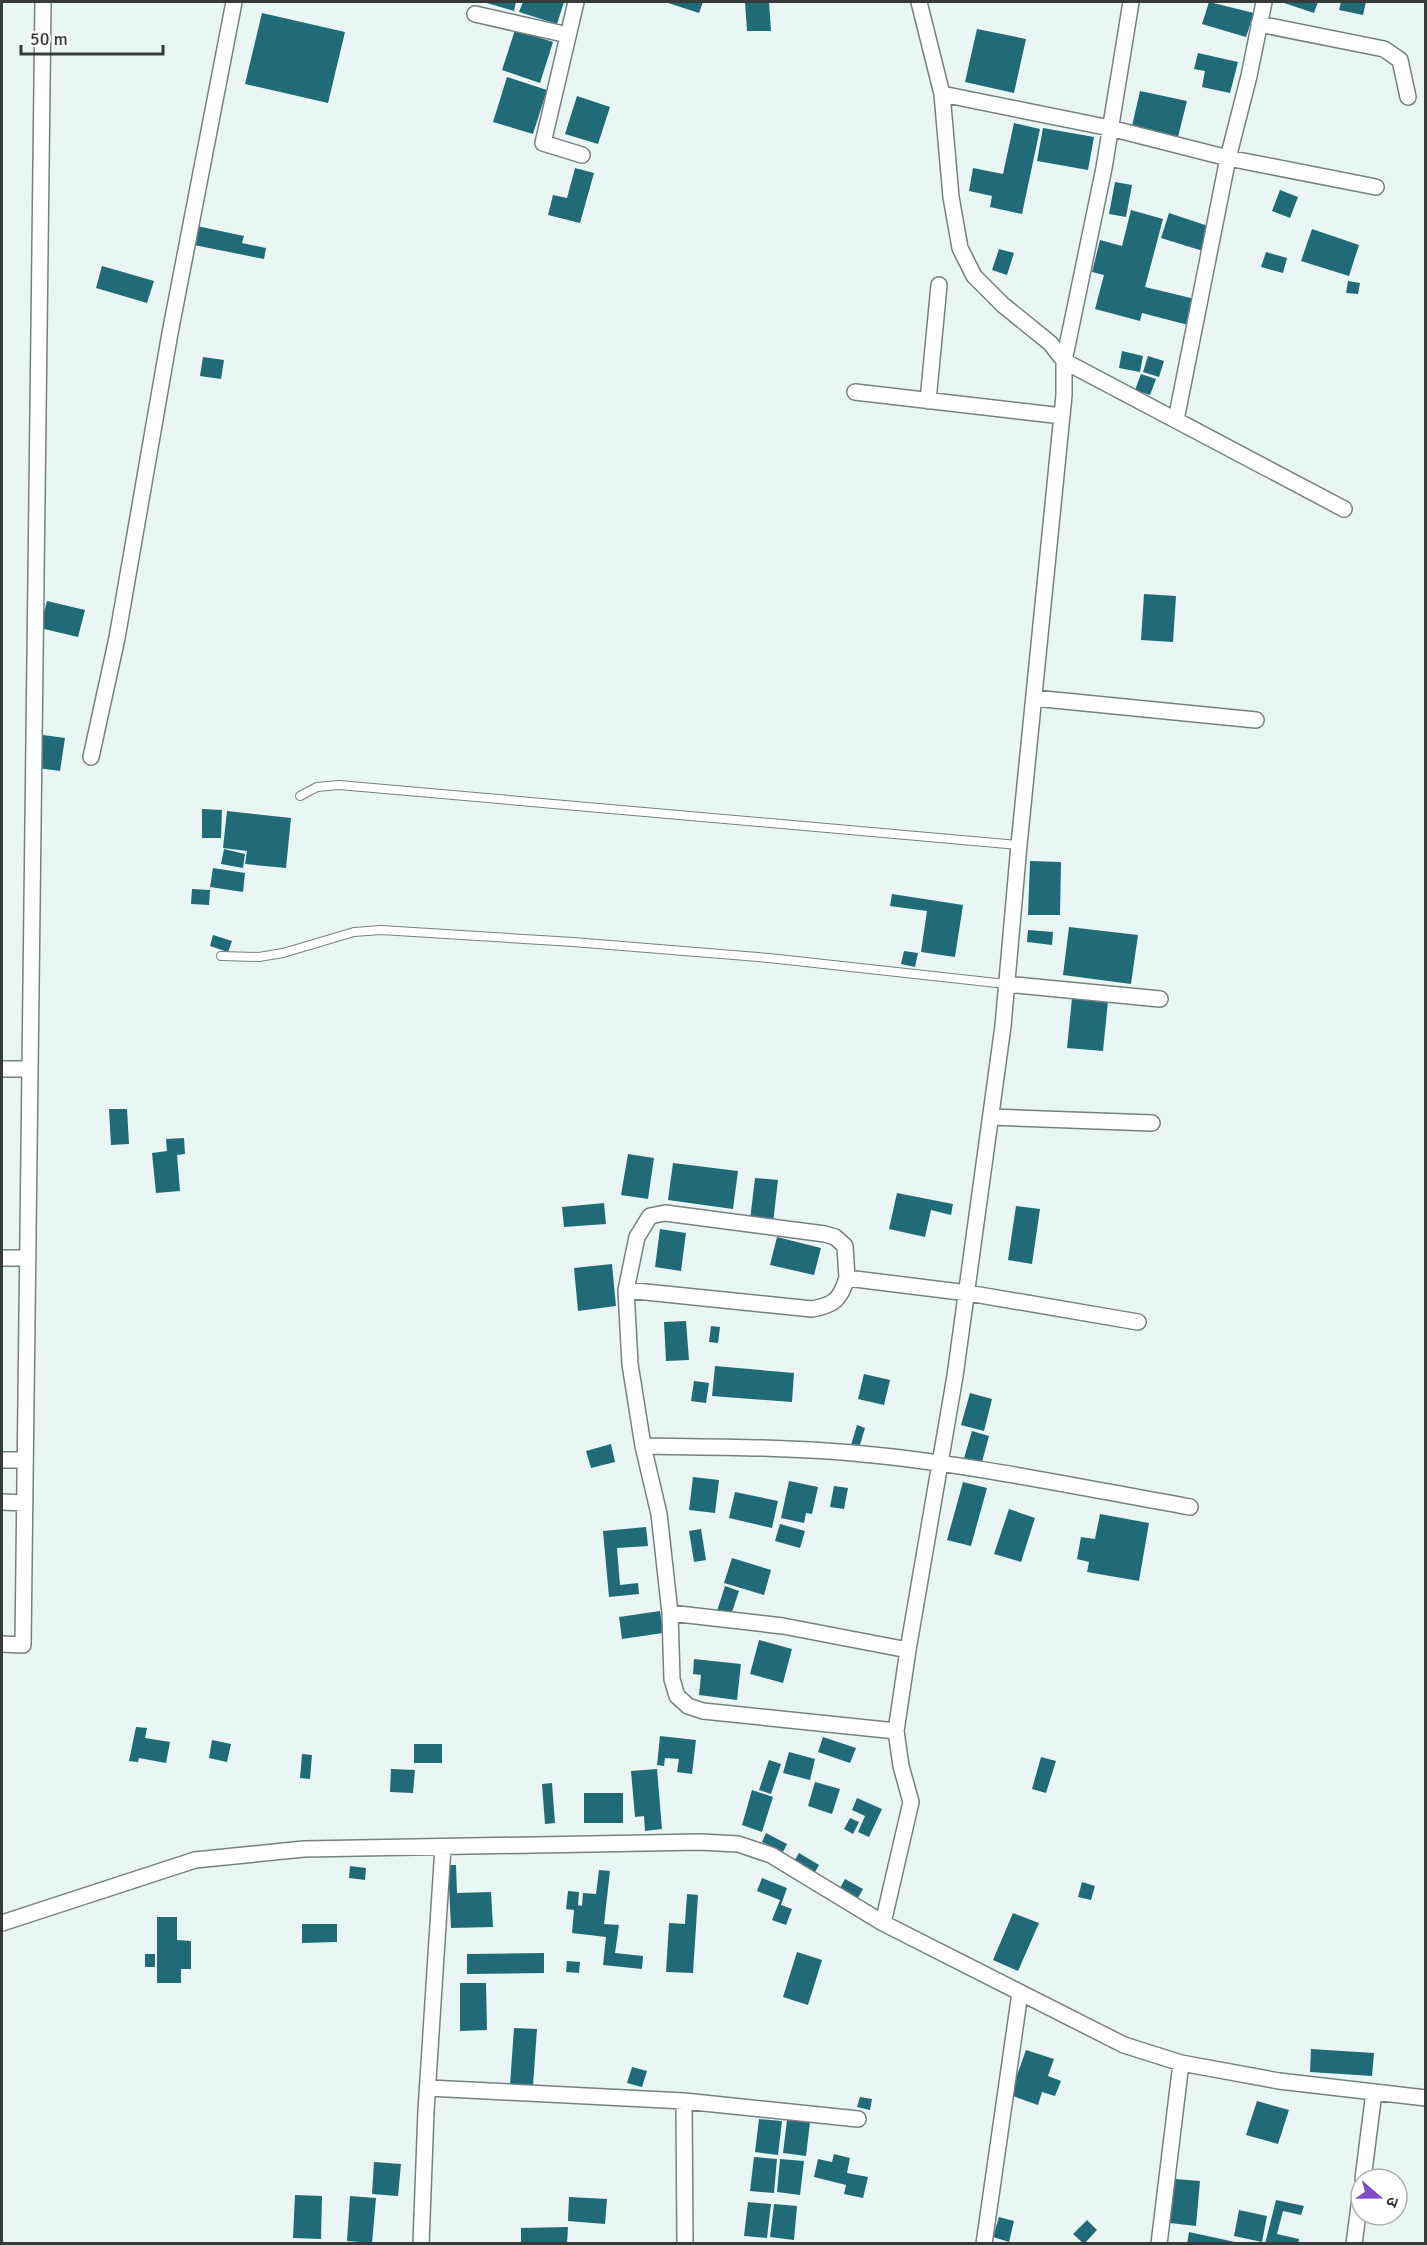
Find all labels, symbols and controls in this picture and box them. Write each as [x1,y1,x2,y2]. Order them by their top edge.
scale bar [21,18,164,56]
text: 50 m [30,28,68,50]
north arrow [1349,2167,1409,2227]
text: उ [1381,2194,1403,2210]

